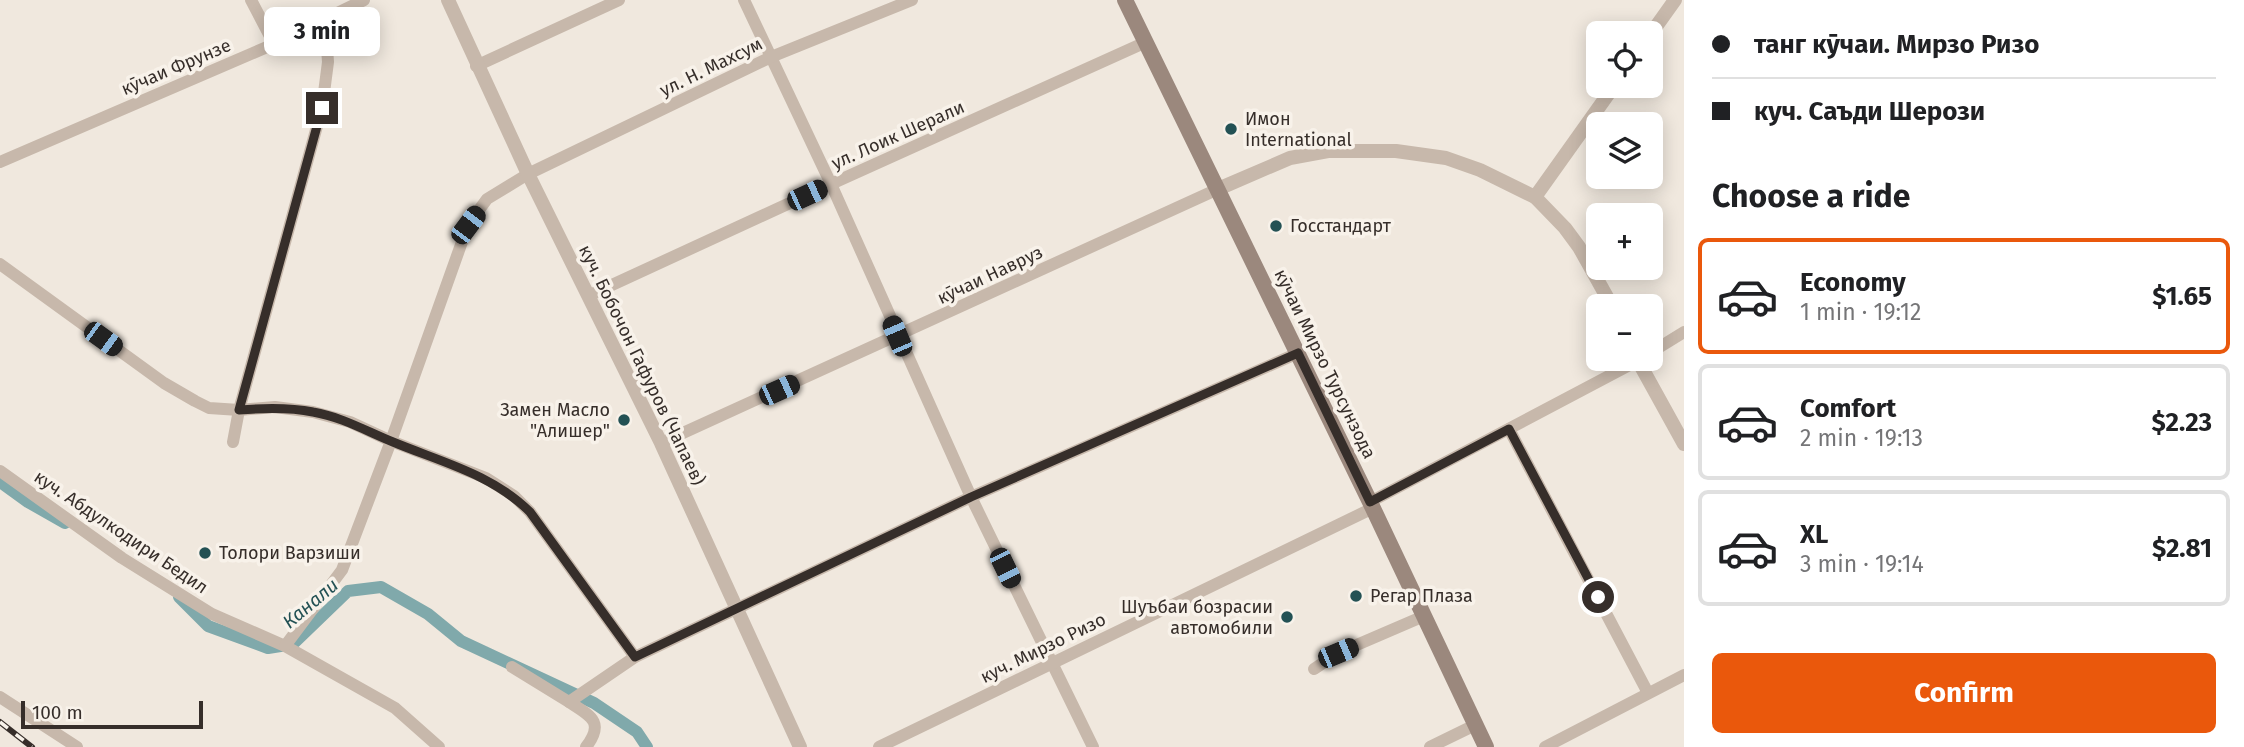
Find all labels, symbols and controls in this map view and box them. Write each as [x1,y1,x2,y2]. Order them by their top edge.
callout: 3 min [264,7,380,56]
text: 3 min [294,17,350,45]
map controls [1586,21,1663,371]
button: locate [1586,21,1663,98]
text: танг кӯчаи. Мирзо Ризо [1754,29,2039,60]
street label: ул. Н. Махсум [656,33,766,101]
street label: кӯчаи Фрунзе [118,34,234,100]
route end [306,92,338,124]
street label: ул. Лоик Шерали [828,96,968,174]
text: куч. Саъди Шерози [1754,96,1985,127]
place label: Имон International [1245,108,1352,151]
button: layers [1586,112,1663,189]
marker: Имон International [1223,121,1239,137]
car [784,177,831,213]
text: Choose a ride [1712,177,1910,215]
car [447,202,490,248]
button: + [1586,203,1663,280]
place label: Госстандарт [1290,215,1392,237]
marker: Госстандарт [1268,218,1284,234]
street label: куч. Бобочон Гафуров (Чапаев) [574,241,710,489]
street label: кӯчаи Навруз [934,241,1046,309]
icon: car [1716,265,1779,328]
street label: кӯчаи Мирзо Турсунзода [1269,266,1381,462]
text: Economy [1800,267,1906,298]
text: $1.65 [2152,281,2212,312]
button: − [1586,294,1663,371]
text: 1 min · 19:12 [1800,298,1921,326]
car [880,313,915,359]
car [80,318,127,360]
car [756,372,803,408]
icon: car [1716,391,1779,454]
text: Comfort [1800,393,1896,424]
place label: Замен Масло "Алишер" [500,399,610,442]
text: $2.23 [2151,407,2212,438]
marker: Замен Масло "Алишер" [616,412,632,428]
text: 2 min · 19:13 [1800,424,1923,452]
street label: куч. Абдулкодири Бедил [30,466,212,598]
icon: car [1716,517,1779,580]
text: XL [1800,519,1828,550]
text: $2.81 [2152,533,2212,564]
place label: Толори Варзиши [219,542,361,564]
marker: Толори Варзиши [197,545,213,561]
car [987,545,1024,591]
text: 3 min · 19:14 [1800,550,1924,578]
water label: Канали [278,573,343,633]
route start [1582,581,1614,613]
place label: Регар Плаза [1370,585,1473,607]
marker: Регар Плаза [1348,588,1364,604]
place label: Шуъбаи бозрасии автомобили [1121,596,1273,639]
street label: куч. Мирзо Ризо [977,608,1109,688]
marker: Шуъбаи бозрасии автомобили [1279,609,1295,625]
car [1315,635,1362,671]
button: Confirm [1712,653,2216,733]
scale bar [21,698,203,730]
text: 100 m [32,701,83,724]

